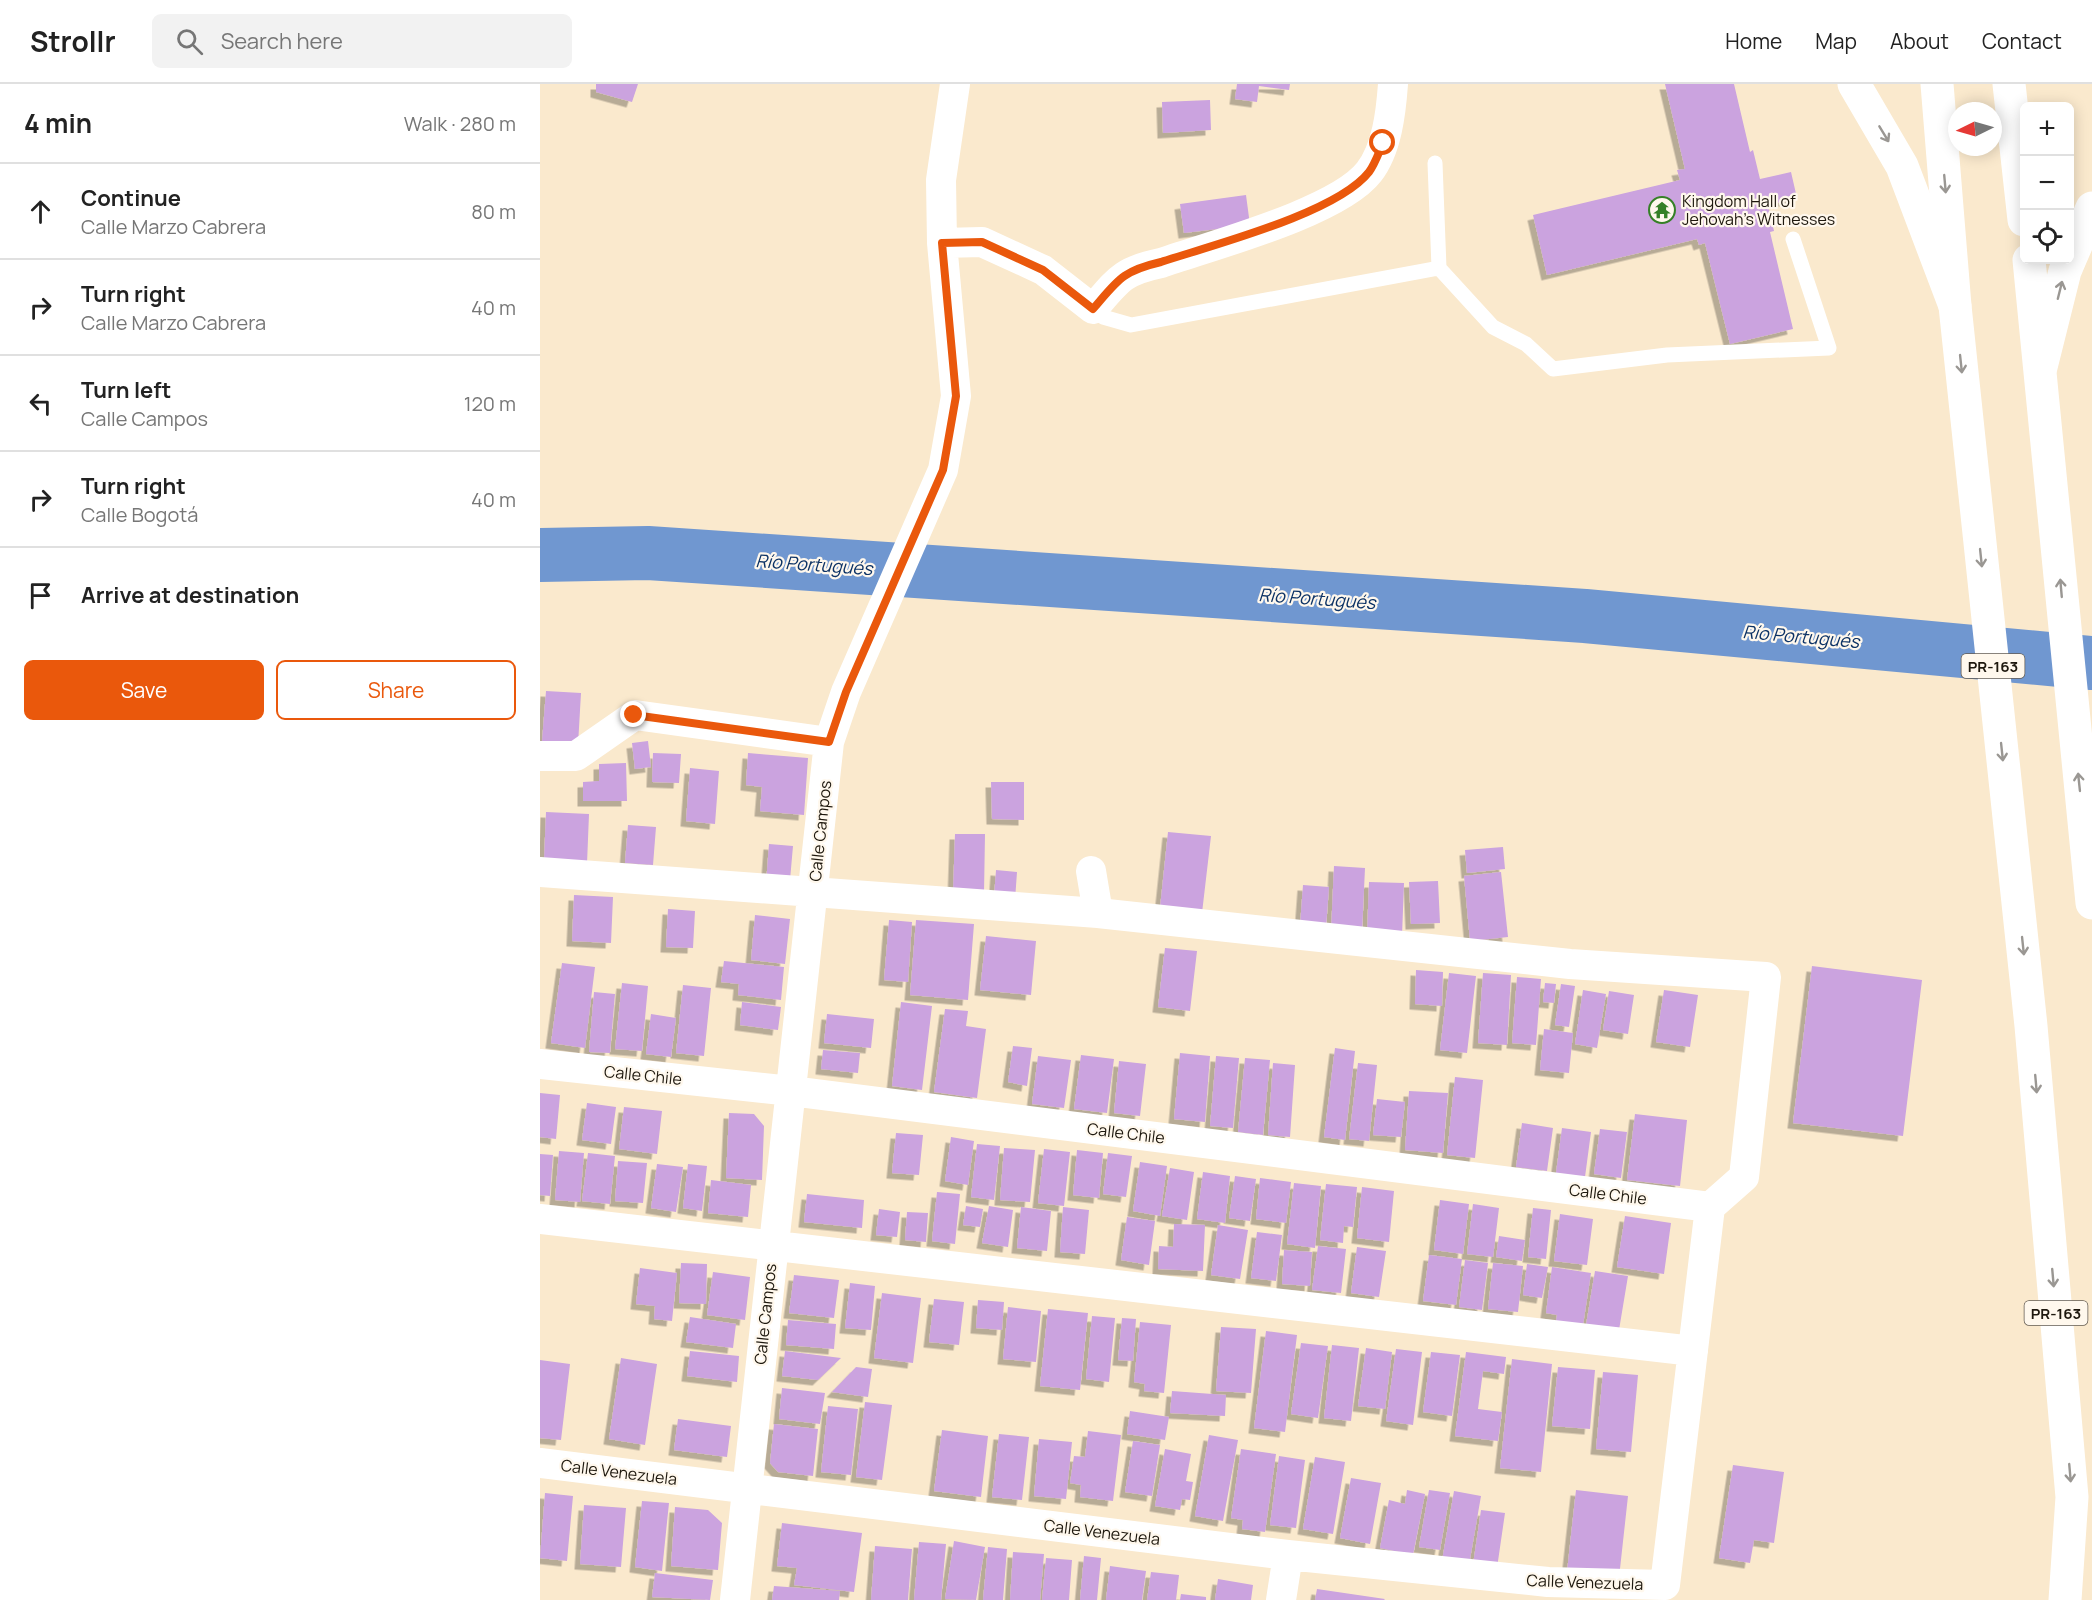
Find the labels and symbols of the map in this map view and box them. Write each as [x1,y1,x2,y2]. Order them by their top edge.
north arrow [1948,102,2002,156]
one-way arrow [1878,125,1890,142]
route start [1369,129,1395,155]
one-way arrow [1940,174,1951,194]
place label: Kingdom Hall of Jehovah’s Witnesses [1682,190,1835,230]
temple icon: Kingdom Hall of Jehovah’s Witnesses [1647,195,1677,225]
one-way arrow [2055,281,2067,300]
one-way arrow [1956,354,1967,374]
water label: Río Portugués [755,548,875,580]
one-way arrow [1976,548,1987,568]
one-way arrow [2055,579,2066,598]
water label: Río Portugués [1258,582,1378,614]
water label: Río Portugués [1742,619,1862,653]
road number: PR-163 [1962,654,2024,678]
route end [620,701,646,727]
one-way arrow [1997,742,2008,762]
one-way arrow [2073,773,2084,793]
street label: Calle Campos [804,779,836,883]
one-way arrow [2018,936,2029,956]
street label: Calle Chile [603,1060,683,1090]
one-way arrow [2031,1074,2042,1093]
street label: Calle Chile [1086,1117,1166,1149]
street label: Calle Chile [1568,1178,1648,1210]
street label: Calle Campos [749,1262,781,1366]
one-way arrow [2048,1268,2059,1288]
road number: PR-163 [2024,1301,2087,1325]
street label: Calle Venezuela [560,1454,678,1490]
one-way arrow [2065,1462,2076,1482]
street label: Calle Venezuela [1043,1514,1161,1550]
street label: Calle Venezuela [1526,1569,1644,1595]

